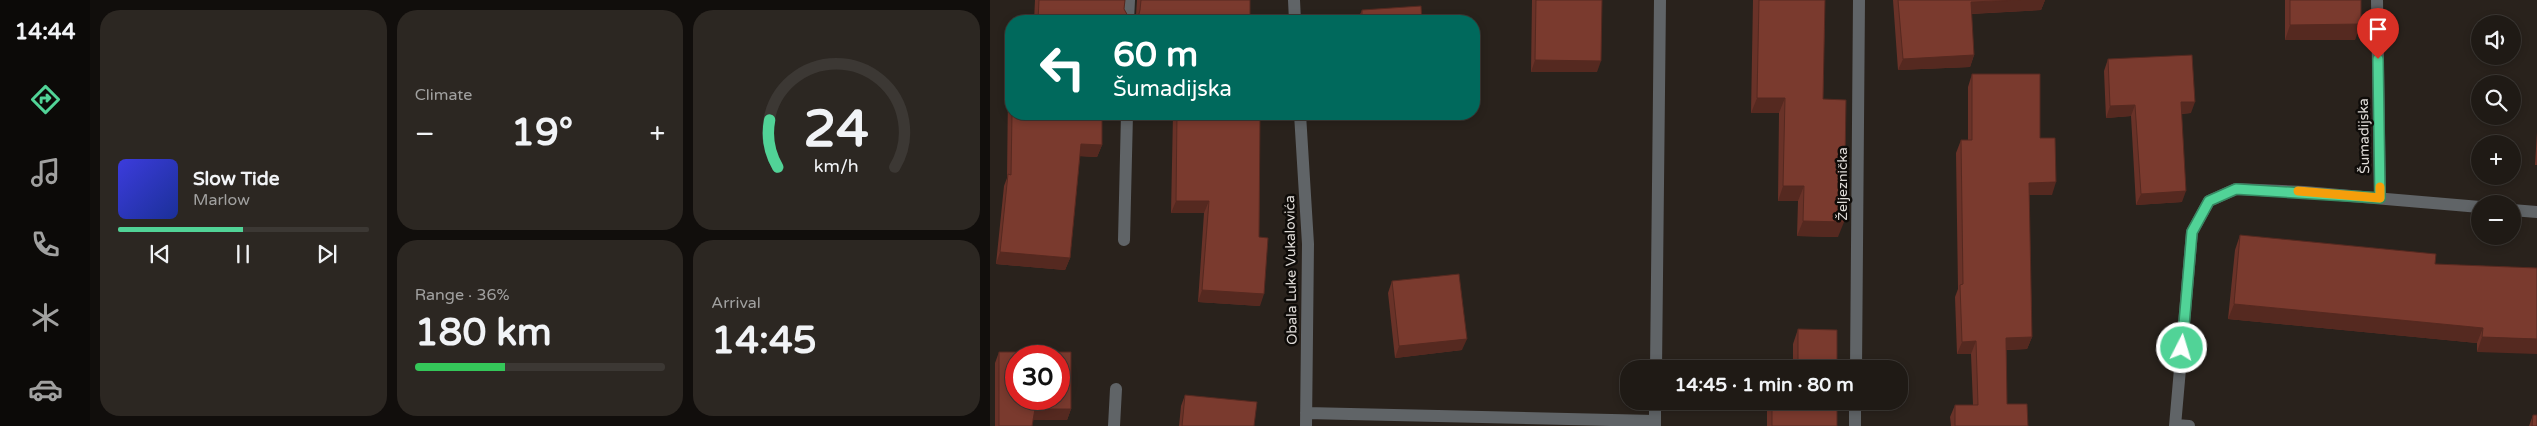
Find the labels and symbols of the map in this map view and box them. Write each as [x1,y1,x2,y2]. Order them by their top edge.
pin [2357,8,2399,59]
street label: Šumadijska [2355,98,2373,174]
street label: Željeznička [1834,147,1851,221]
street label: Obala Luke Vukalovića [1281,195,1301,345]
position arrow [2155,321,2207,373]
speed limit sign: 30 [1005,345,1070,410]

